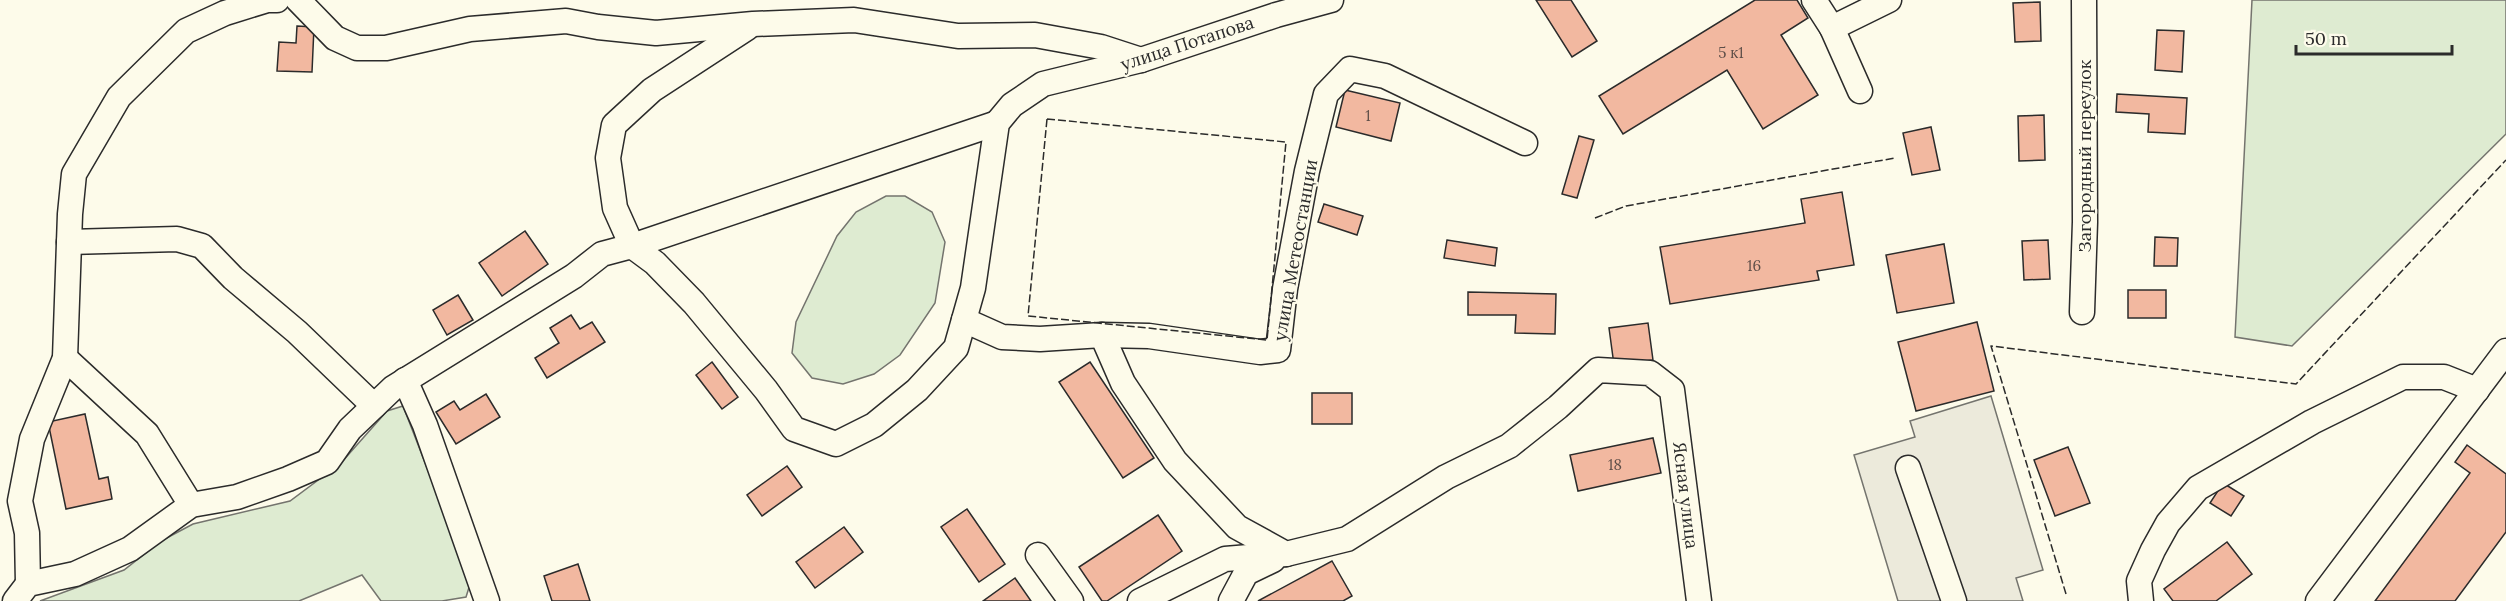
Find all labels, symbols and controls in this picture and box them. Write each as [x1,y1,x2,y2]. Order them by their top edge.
street label: улица Потапова [1117,11,1257,75]
scale bar [2296,18,2452,56]
text: 50 m [2305,27,2347,50]
house number: 5 к1 [1718,43,1744,62]
street label: Загородный переулок [2073,59,2096,252]
house number: 1 [1365,106,1371,125]
street label: улица Метеостанции [1268,157,1322,343]
house number: 16 [1747,256,1761,275]
street label: Ясная улица [1668,440,1704,550]
house number: 18 [1608,455,1622,474]

